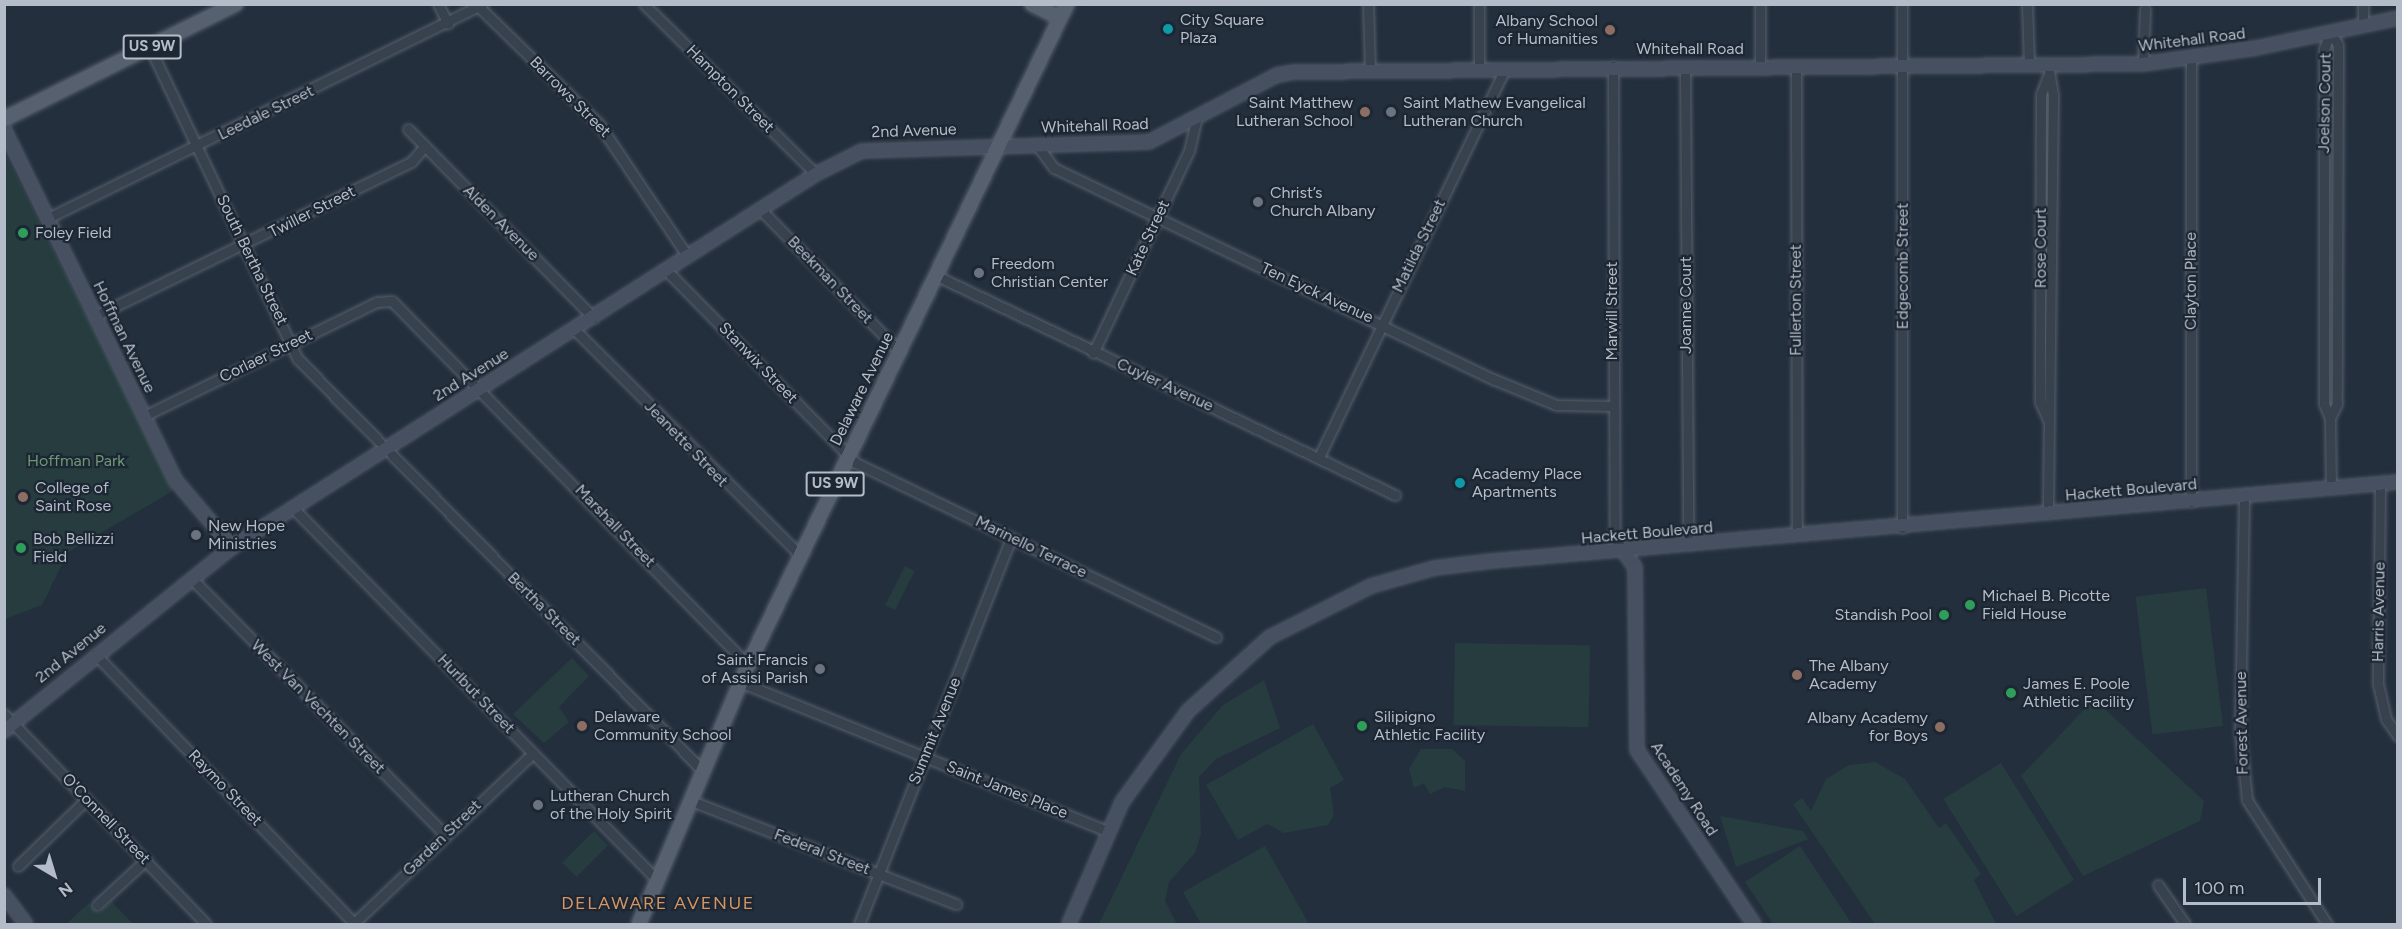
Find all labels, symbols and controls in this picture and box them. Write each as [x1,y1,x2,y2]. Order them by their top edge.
place label: City Square Plaza [1180,10,1264,48]
place label: Albany School of Humanities [1495,11,1598,49]
marker: City Square Plaza [1161,22,1175,36]
marker: Albany School of Humanities [1603,23,1617,37]
street label: Whitehall Road [2137,24,2247,56]
road number: US 9W [122,35,182,59]
street label: Whitehall Road [1636,39,1744,59]
street label: Hampton Street [682,41,778,137]
street label: Barrows Street [526,53,614,141]
street label: Joelson Court [2315,53,2335,153]
street label: Leedale Street [215,82,317,144]
place label: Saint Matthew Lutheran School [1236,93,1353,131]
place label: Saint Mathew Evangelical Lutheran Church [1403,93,1586,131]
marker: Saint Matthew Lutheran School [1358,105,1372,119]
marker: Saint Mathew Evangelical Lutheran Church [1384,105,1398,119]
street label: Whitehall Road [1041,115,1149,137]
street label: 2nd Avenue [871,120,957,142]
street label: Alden Avenue [459,181,543,265]
street label: Twiller Street [265,182,359,242]
place label: Christ’s Church Albany [1270,183,1375,221]
street label: South Bertha Street [212,192,292,328]
marker: Christ’s Church Albany [1251,195,1265,209]
street label: Matilda Street [1388,196,1450,296]
street label: Kate Street [1122,197,1174,279]
street label: Edgecomb Street [1893,203,1913,329]
street label: Rose Court [2031,208,2051,288]
place label: Foley Field [35,223,111,243]
marker: Foley Field [16,226,30,240]
street label: Beekman Street [783,232,877,328]
street label: Clayton Place [2181,232,2201,330]
street label: Fullerton Street [1786,244,1806,356]
place label: Freedom Christian Center [991,254,1108,292]
street label: Joanne Court [1676,256,1696,354]
street label: Ten Eyck Avenue [1258,259,1376,327]
street label: Marwill Street [1602,261,1622,361]
marker: Freedom Christian Center [972,266,986,280]
street label: Hoffman Avenue [89,278,159,396]
street label: Stanwix Street [714,318,802,408]
street label: Corlaer Street [216,325,316,387]
street label: Delaware Avenue [826,329,898,449]
street label: 2nd Avenue [430,344,512,406]
street label: Cuyler Avenue [1114,354,1216,416]
street label: Jeanette Street [640,397,732,491]
park label: Hoffman Park [27,451,125,471]
place label: Academy Place Apartments [1472,464,1582,502]
road number: US 9W [805,472,865,496]
street label: Hackett Boulevard [2064,475,2198,505]
marker: Academy Place Apartments [1453,476,1467,490]
place label: College of Saint Rose [35,478,111,516]
street label: Marshall Street [571,481,659,571]
marker: College of Saint Rose [16,490,30,504]
street label: Marinello Terrace [972,512,1090,582]
place label: New Hope Ministries [208,516,285,554]
street label: Hackett Boulevard [1580,518,1714,548]
marker: New Hope Ministries [189,528,203,542]
place label: Bob Bellizzi Field [33,529,114,567]
marker: Bob Bellizzi Field [14,541,28,555]
street label: Harris Avenue [2369,562,2389,662]
street label: Bertha Street [503,568,585,650]
place label: Michael B. Picotte Field House [1982,586,2110,624]
marker: Michael B. Picotte Field House [1963,598,1977,612]
place label: Standish Pool [1834,605,1932,625]
marker: Standish Pool [1937,608,1951,622]
street label: 2nd Avenue [32,619,110,687]
street label: West Van Vechten Street [247,636,389,778]
street label: Hurlbut Street [433,650,519,738]
place label: Saint Francis of Assisi Parish [702,650,808,688]
place label: The Albany Academy [1809,656,1889,694]
marker: Saint Francis of Assisi Parish [813,662,827,676]
marker: The Albany Academy [1790,668,1804,682]
street label: Forest Avenue [2231,671,2253,775]
place label: James E. Poole Athletic Facility [2023,674,2134,712]
street label: Summit Avenue [905,675,965,787]
marker: James E. Poole Athletic Facility [2004,686,2018,700]
place label: Delaware Community School [594,707,732,745]
place label: Silipigno Athletic Facility [1374,707,1485,745]
place label: Albany Academy for Boys [1807,708,1928,746]
marker: Delaware Community School [575,719,589,733]
marker: Silipigno Athletic Facility [1355,719,1369,733]
marker: Albany Academy for Boys [1933,720,1947,734]
street label: Academy Road [1646,738,1722,840]
street label: Raymo Street [184,746,266,830]
street label: Saint James Place [944,757,1070,823]
street label: O'Connell Street [58,770,154,868]
place label: Lutheran Church of the Holy Spirit [550,786,672,824]
street label: Garden Street [399,796,485,880]
marker: Lutheran Church of the Holy Spirit [531,798,545,812]
street label: Federal Street [771,825,873,879]
north arrow [24,845,84,905]
scale bar [2186,866,2324,904]
text: 100 m [2194,877,2244,899]
text: N [55,878,76,901]
district label: DELAWARE AVENUE [561,892,755,914]

